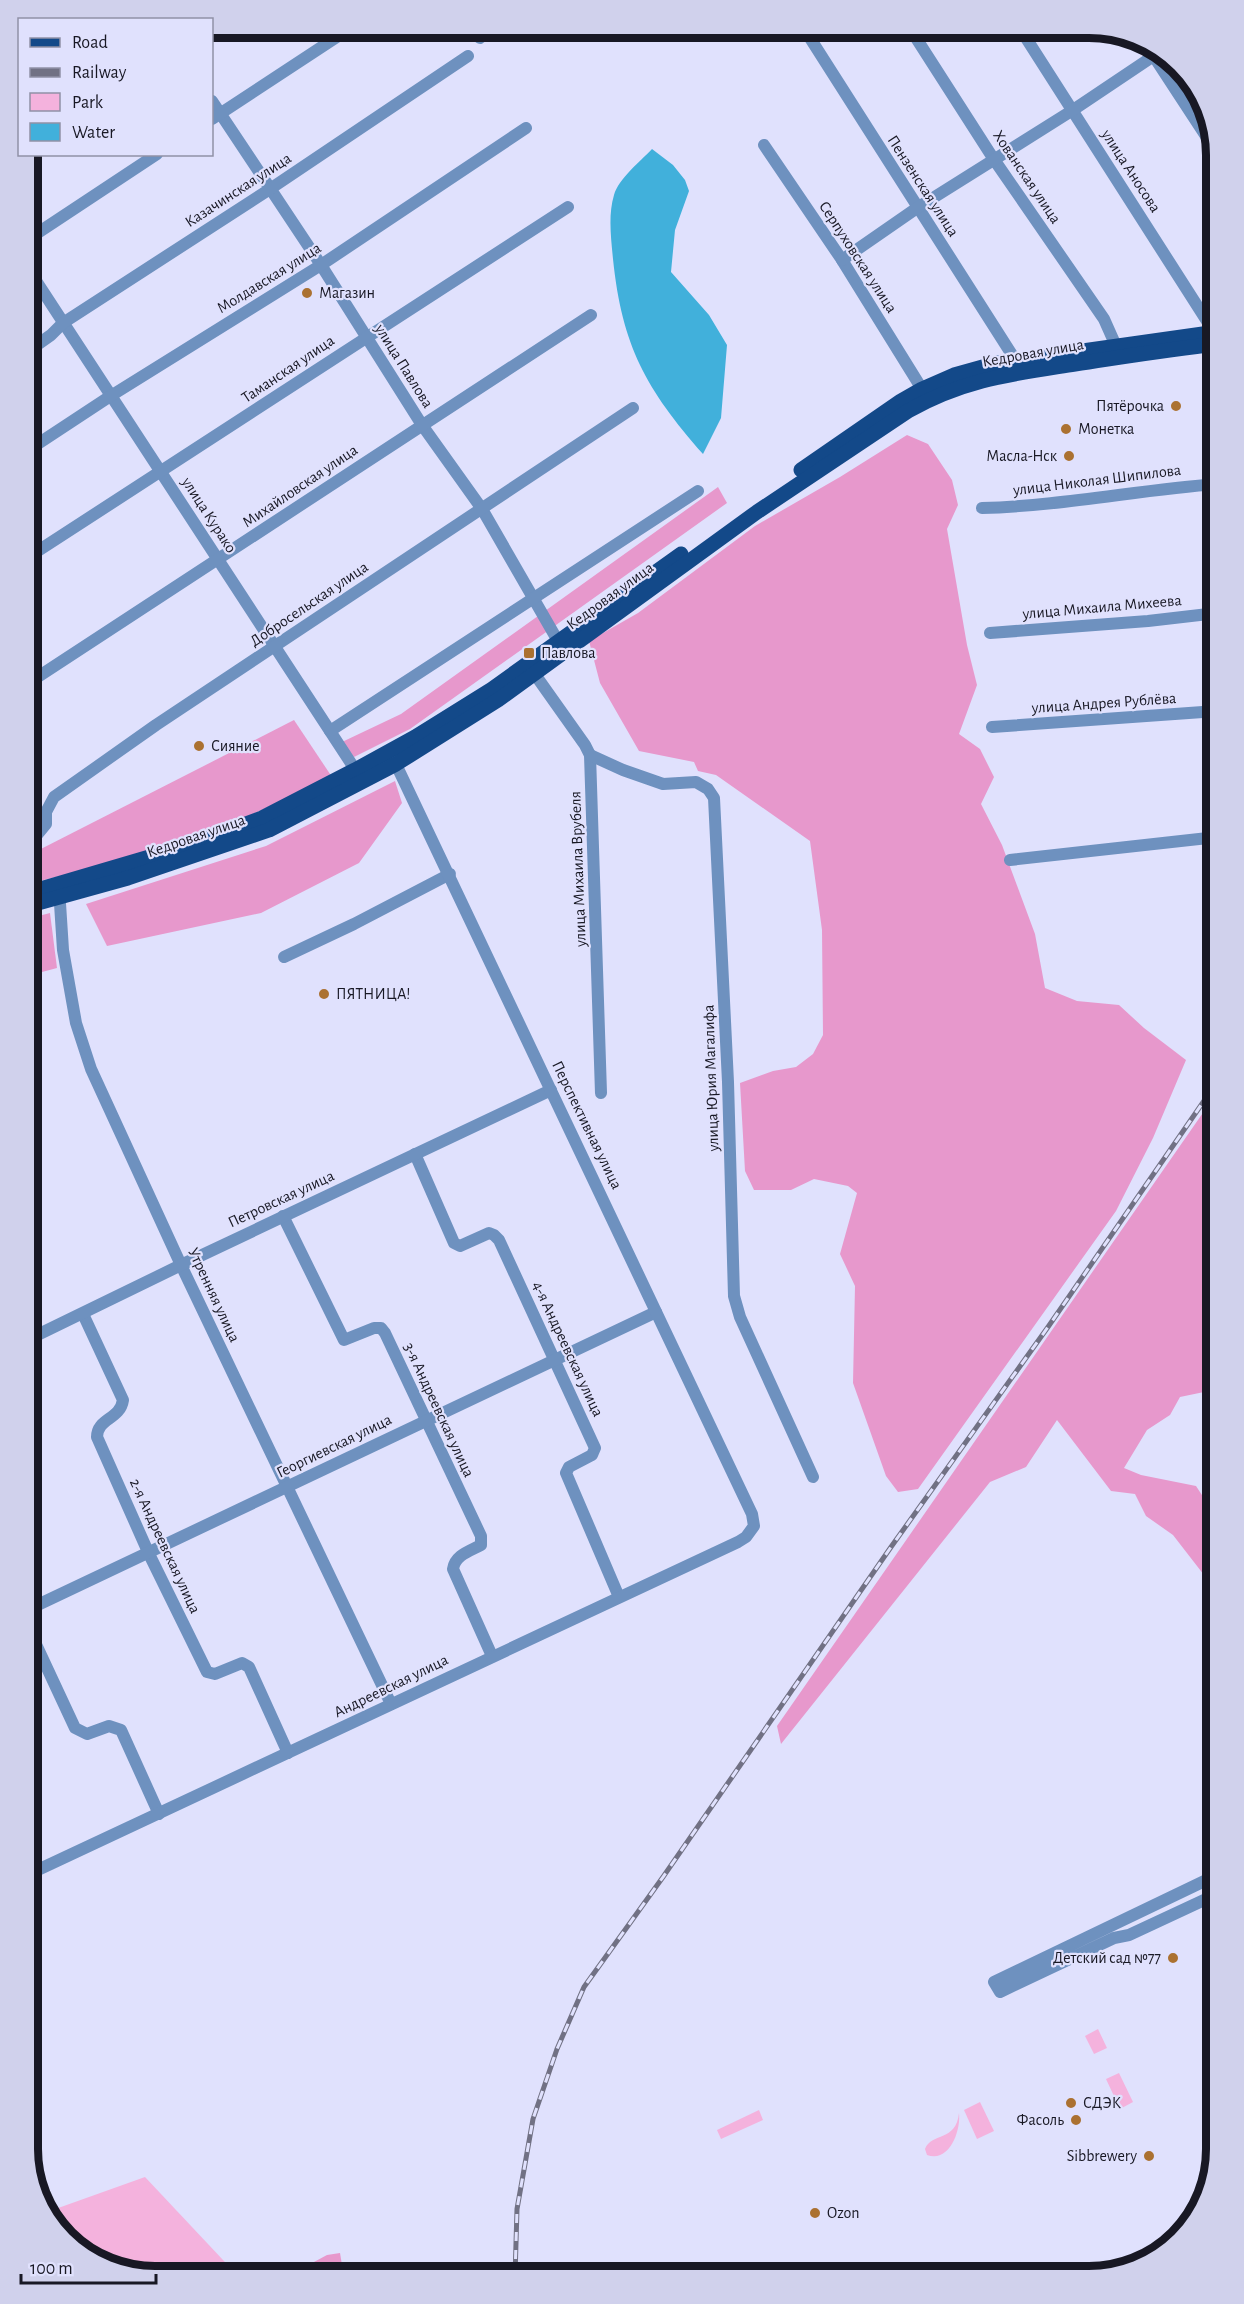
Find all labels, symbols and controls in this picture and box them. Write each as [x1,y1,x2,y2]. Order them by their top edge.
legend [18,18,213,156]
text: Road [72,34,108,52]
text: Railway [72,64,127,82]
text: Park [72,94,104,112]
text: Water [72,124,115,142]
street label: улица Аносова [1097,126,1164,216]
street label: Хованская улица [989,128,1064,227]
street label: Пензенская улица [884,133,962,240]
street label: Казачинская улица [182,150,294,231]
street label: Серпуховская улица [815,198,900,316]
street label: Молдавская улица [214,240,324,317]
place label: Магазин [319,285,375,301]
marker: Магазин [300,286,314,300]
street label: улица Павлова [371,320,436,411]
street label: Таманская улица [239,332,338,407]
street label: Кедровая улица [981,336,1085,371]
place label: Пятёрочка [1096,398,1164,414]
marker: Пятёрочка [1169,399,1183,413]
place label: Монетка [1078,421,1134,437]
marker: Монетка [1059,422,1073,436]
street label: Михайловская улица [240,442,361,531]
place label: Масла-Нск [986,448,1058,464]
marker: Масла-Нск [1062,449,1076,463]
street label: улица Николая Шипилова [1011,462,1182,499]
street label: улица Курако [177,474,239,556]
street label: Добросельская улица [247,559,371,650]
street label: Кедровая улица [564,559,657,634]
street label: улица Михаила Михеева [1021,592,1182,623]
place label: Павлова [541,645,596,661]
marker: Павлова [522,646,536,660]
street label: улица Андрея Рублёва [1030,690,1177,717]
place label: Сияние [211,738,260,754]
marker: Сияние [192,739,206,753]
street label: улица Михаила Врубеля [567,791,590,948]
street label: Кедровая улица [145,812,248,861]
place label: ПЯТНИЦА! [336,986,410,1002]
marker: ПЯТНИЦА! [317,987,331,1001]
street label: улица Юрия Магалифа [700,1004,723,1153]
street label: Перспективная улица [548,1058,625,1192]
street label: Петровская улица [225,1167,337,1232]
street label: Утренняя улица [184,1245,243,1345]
street label: 4-я Андреевская улица [529,1279,606,1420]
street label: 3-я Андреевская улица [400,1340,477,1480]
street label: Георгиевская улица [274,1411,395,1482]
street label: 2-я Андреевская улица [126,1476,203,1616]
street label: Андреевская улица [331,1651,451,1721]
place label: Детский сад №77 [1053,1950,1161,1966]
marker: Детский сад №77 [1166,1951,1180,1965]
place label: СДЭК [1083,2095,1121,2111]
marker: СДЭК [1064,2096,1078,2110]
place label: Фасоль [1017,2112,1064,2128]
marker: Фасоль [1069,2113,1083,2127]
place label: Sibbrewery [1067,2148,1137,2165]
marker: Sibbrewery [1142,2149,1156,2163]
place label: Ozon [827,2205,859,2221]
marker: Ozon [808,2206,822,2220]
scale bar [21,2247,156,2285]
text: 100 m [30,2260,73,2278]

